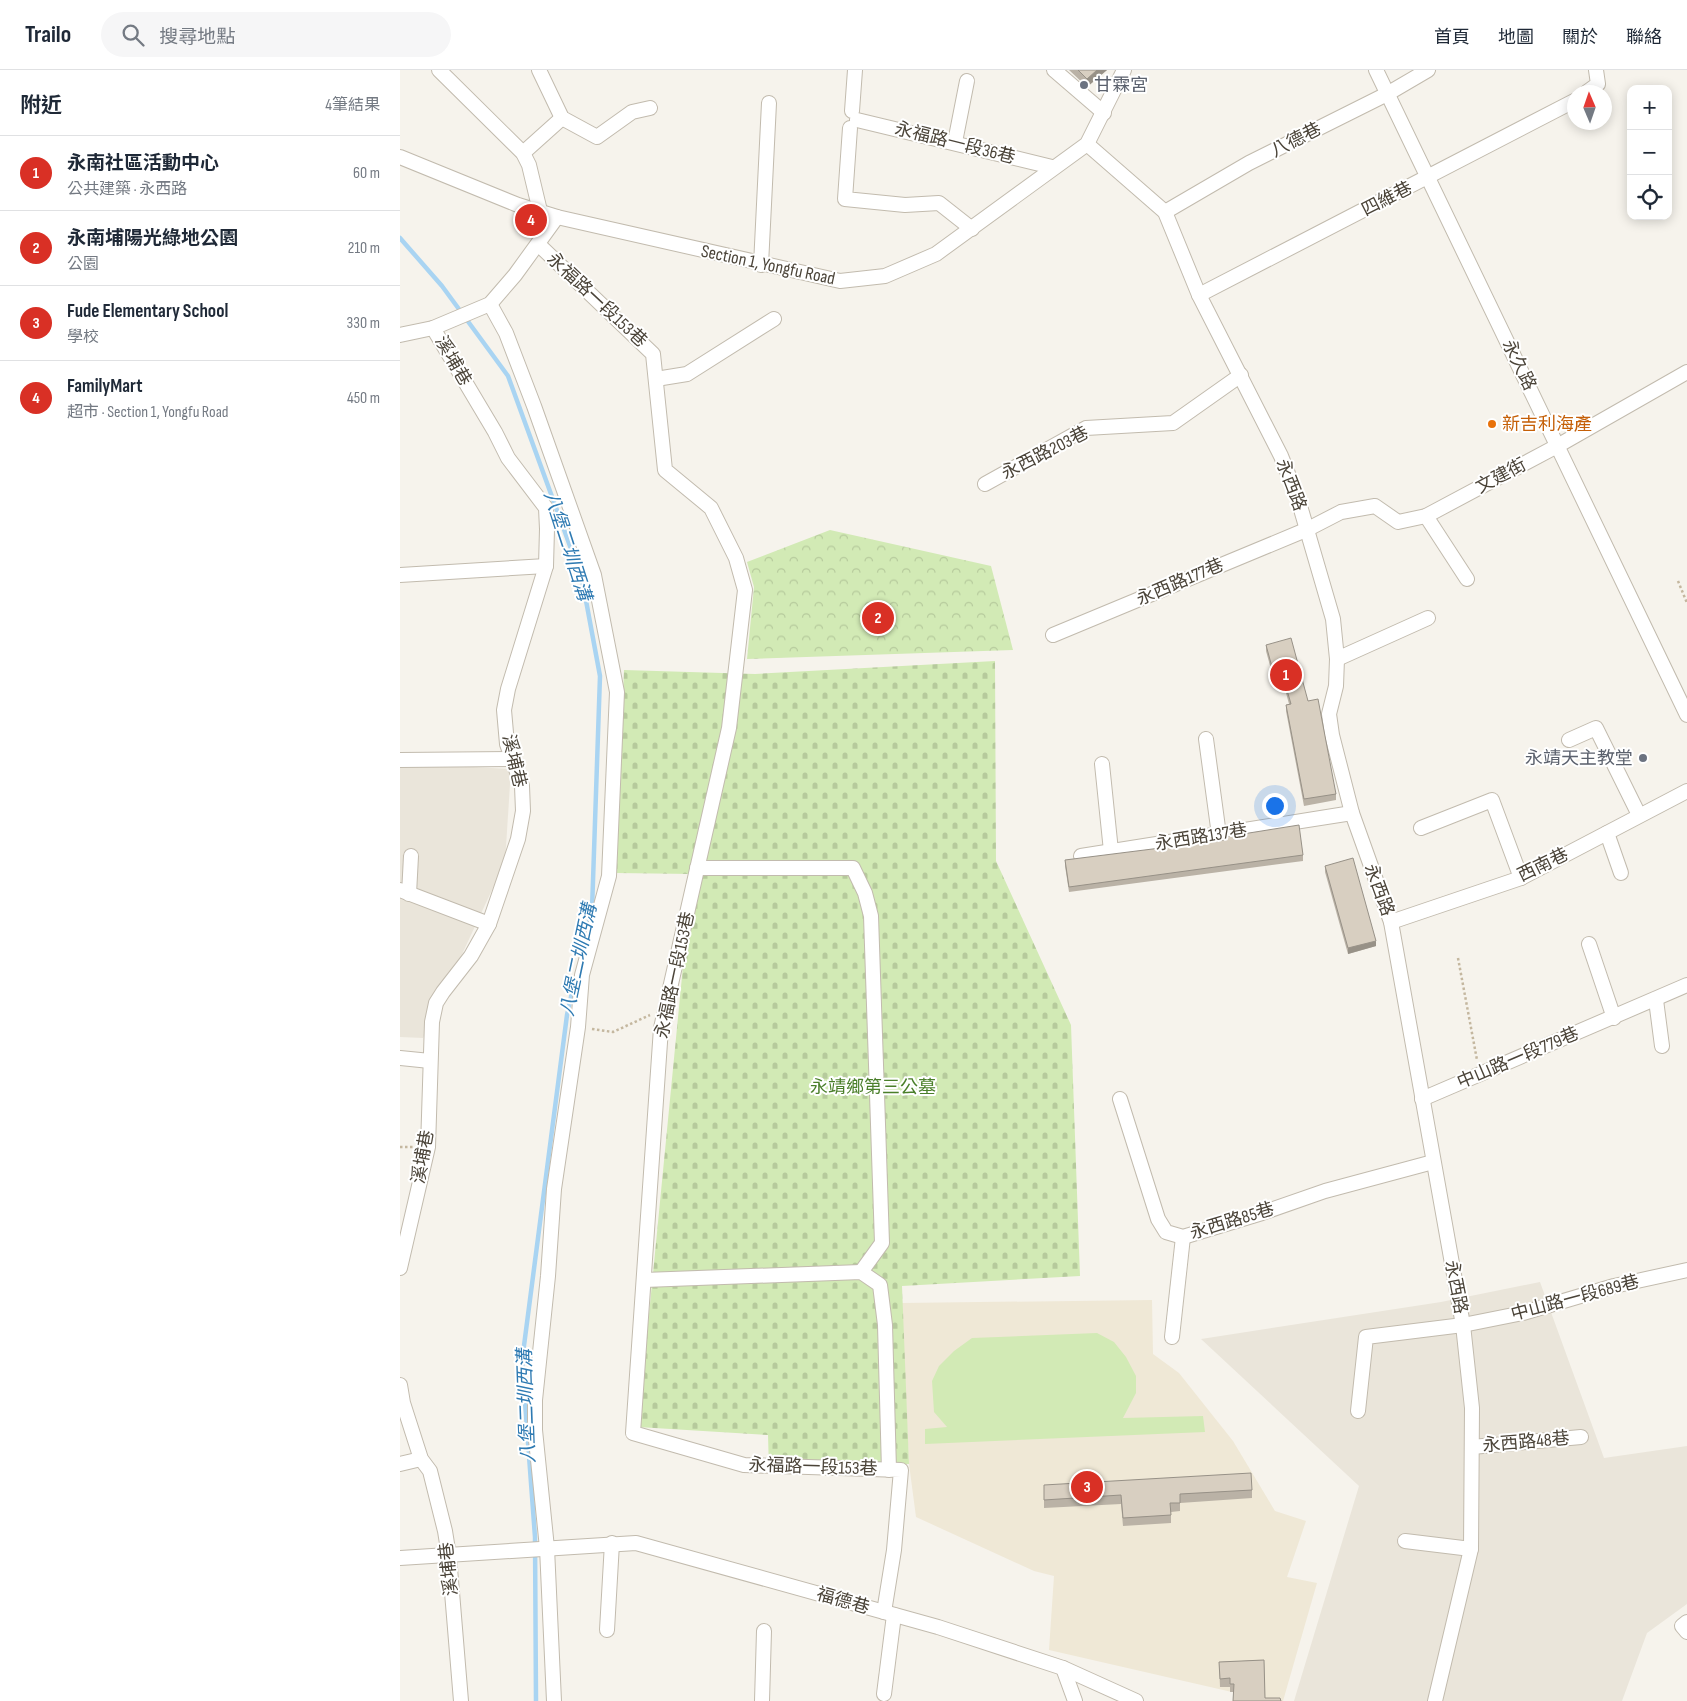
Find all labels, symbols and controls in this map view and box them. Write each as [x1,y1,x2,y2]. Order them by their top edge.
search box [101,12,451,57]
text: Trailo [25,20,71,49]
icon: search [119,21,147,49]
text: 搜尋地點 [159,26,235,49]
text: 首頁 [1434,27,1470,48]
text: 地圖 [1498,27,1534,48]
text: 關於 [1562,27,1598,48]
text: 聯絡 [1626,27,1662,48]
place label: 甘霖宮 [1094,75,1148,96]
marker: 甘霖宮 [1078,79,1090,91]
north arrow [1567,85,1612,130]
map controls [1627,85,1672,220]
button: + [1627,85,1672,130]
text: 附近 [20,93,62,118]
text: 4筆結果 [325,96,380,115]
street label: 永福路一段36巷 [893,118,1017,168]
street label: 八德巷 [1267,118,1325,162]
button: − [1627,130,1672,175]
text: 永南社區活動中心 [67,152,219,175]
text: 1 [33,164,39,183]
text: 60 m [353,164,380,183]
button: locate [1627,175,1672,220]
street label: 四維巷 [1358,177,1416,221]
text: 公共建築 · 永西路 [67,180,187,199]
pin: 4 [515,201,547,239]
text: 永南埔陽光綠地公園 [67,227,238,250]
text: 2 [32,239,40,258]
text: 210 m [348,239,380,258]
street label: Section 1, Yongfu Road [699,241,837,289]
street label: 永福路一段153巷 [543,248,651,352]
text: 公園 [67,255,99,274]
text: Fude Elementary School [67,300,228,323]
text: 3 [32,314,40,333]
text: 330 m [347,314,380,333]
text: 學校 [67,328,99,347]
street label: 溪埔巷 [430,332,476,390]
street label: 永久路 [1498,336,1540,394]
text: FamilyMart [67,375,142,398]
text: 4 [32,389,40,408]
text: 450 m [347,389,380,408]
text: 超市 · Section 1, Yongfu Road [67,403,229,422]
place label: 新吉利海產 [1502,414,1592,435]
marker: 新吉利海產 [1486,418,1498,430]
street label: 永西路203巷 [998,422,1092,484]
street label: 文建街 [1472,454,1530,498]
street label: 永西路 [1272,456,1310,514]
water label: 八堡二圳西溝 [538,488,596,607]
street label: 永西路177巷 [1133,554,1227,610]
pin: 2 [862,599,894,637]
pin: 1 [1270,656,1302,694]
street label: 溪埔巷 [498,732,530,790]
place label: 永靖天主教堂 [1525,748,1633,769]
marker: 永靖天主教堂 [1637,752,1649,764]
your location [1262,793,1288,819]
street label: 永西路137巷 [1153,819,1249,855]
street label: 西南巷 [1514,844,1572,886]
street label: 永西路 [1360,861,1398,919]
water label: 八堡二圳西溝 [556,899,603,1018]
street label: 永福路一段153巷 [651,910,699,1040]
street label: 中山路一段779巷 [1454,1023,1582,1093]
park label: 永靖鄉第三公墓 [810,1077,936,1098]
street label: 溪埔巷 [408,1129,438,1185]
street label: 永西路85巷 [1187,1198,1277,1244]
street label: 永西路 [1441,1258,1471,1316]
street label: 中山路一段689巷 [1509,1271,1641,1325]
water label: 八堡二圳西溝 [513,1346,540,1463]
street label: 永西路48巷 [1482,1428,1570,1456]
street label: 永福路一段153巷 [748,1454,878,1480]
pin: 3 [1071,1468,1103,1506]
street label: 溪埔巷 [436,1541,462,1597]
street label: 福德巷 [814,1583,872,1619]

